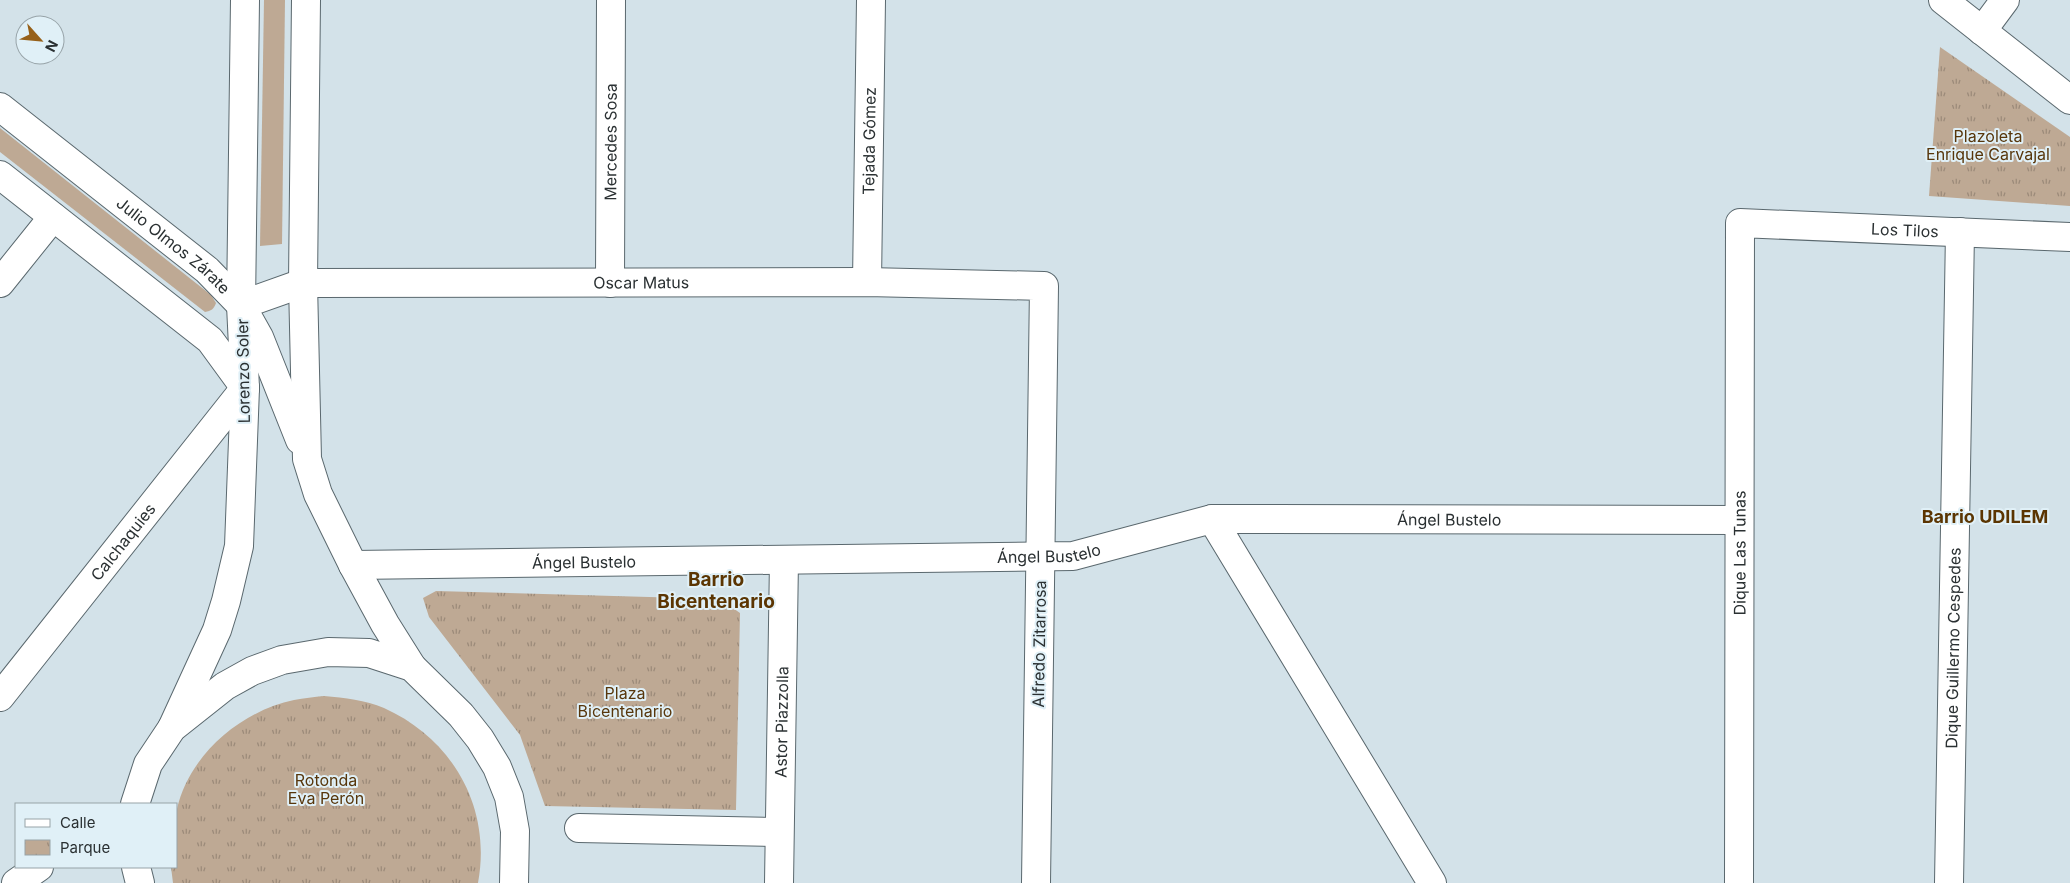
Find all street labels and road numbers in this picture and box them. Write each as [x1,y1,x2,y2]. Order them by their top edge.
street label: Mercedes Sosa [600,83,621,201]
street label: Tejada Gómez [858,87,880,195]
street label: Julio Olmos Zárate [113,193,235,298]
street label: Los Tilos [1871,219,1939,241]
street label: Oscar Matus [593,272,689,292]
street label: Lorenzo Soler [232,318,254,424]
street label: Dique Las Tunas [1729,490,1750,616]
street label: Calchaquies [86,499,160,585]
street label: Ángel Bustelo [1397,509,1501,530]
street label: Ángel Bustelo [997,539,1103,567]
street label: Dique Guillermo Cespedes [1941,547,1965,749]
street label: Ángel Bustelo [532,551,636,573]
street label: Alfredo Zitarrosa [1028,580,1050,708]
street label: Astor Piazzolla [771,666,792,778]

